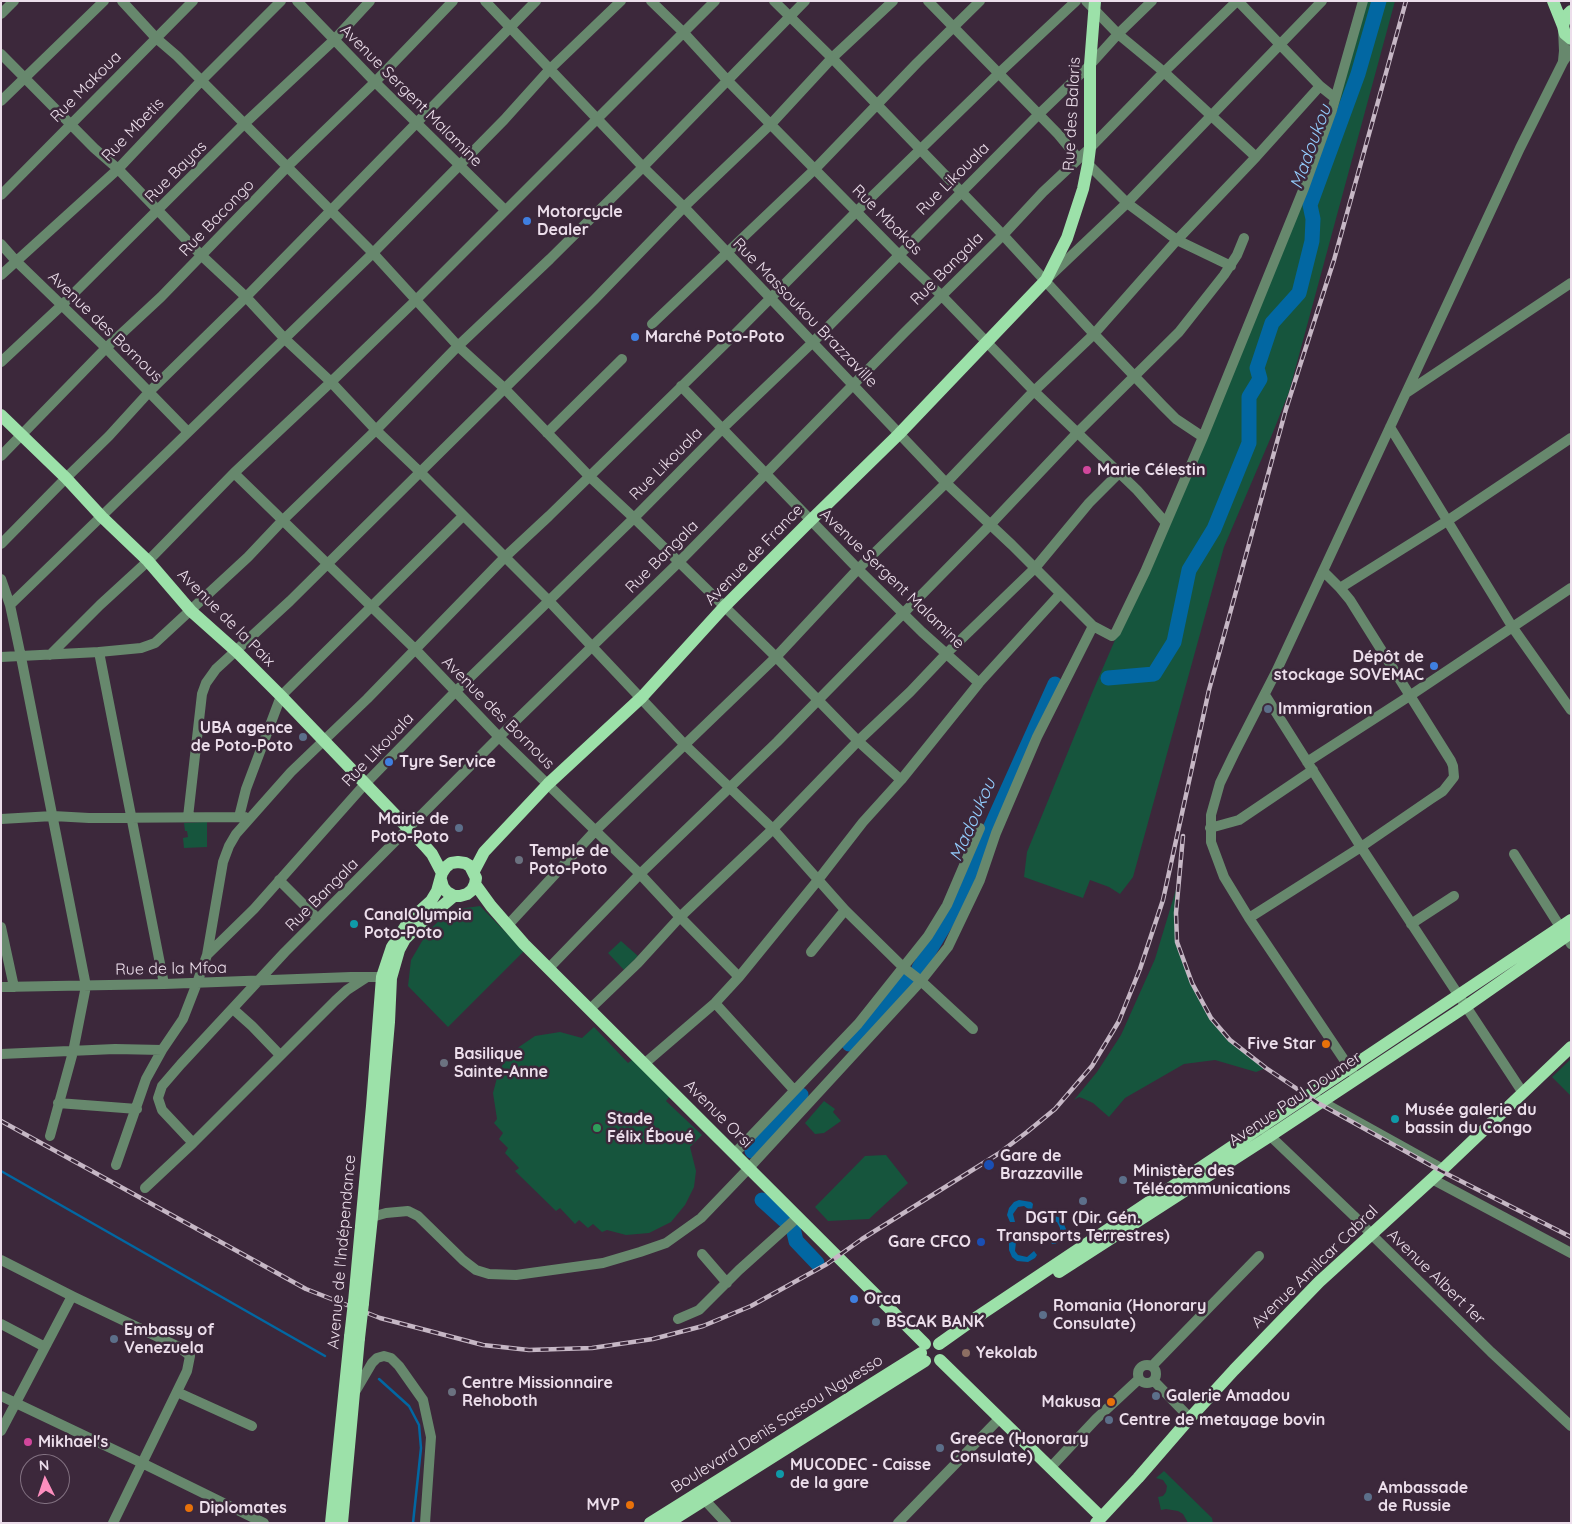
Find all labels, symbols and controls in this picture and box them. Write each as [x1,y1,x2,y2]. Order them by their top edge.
street label: Avenue Sergent Malamine [336,21,486,171]
street label: Rue Makoua [46,47,126,127]
street label: Rue des Balaris [1059,56,1085,172]
street label: Rue Mbetis [98,94,168,166]
water label: Madoukou [1286,102,1336,192]
street label: Rue Bayas [141,137,211,207]
street label: Rue Likouala [913,139,993,219]
street label: Rue Bacongo [175,175,259,261]
street label: Rue Mbakas [848,181,926,259]
place label: Motorcycle Dealer [537,202,623,240]
marker: Motorcycle Dealer [521,215,533,227]
street label: Rue Bangala [906,228,988,310]
street label: Rue Massoukou Brazzaville [729,234,881,392]
street label: Avenue des Bornous [44,267,166,387]
place label: Marché Poto-Poto [645,327,785,347]
marker: Marché Poto-Poto [629,331,641,343]
street label: Rue Likouala [626,424,706,504]
place label: Marie Célestin [1097,460,1205,480]
marker: Marie Célestin [1081,464,1093,476]
street label: Avenue de France [701,500,807,610]
street label: Avenue Sergent Malamine [816,505,968,653]
street label: Rue Bangala [621,516,703,598]
street label: Avenue de la Paix [173,565,279,671]
place label: Dépôt de stockage SOVEMAC [1274,647,1424,685]
street label: Avenue des Bornous [438,653,558,773]
marker: Dépôt de stockage SOVEMAC [1428,660,1440,672]
place label: Immigration [1278,699,1373,719]
marker: Immigration [1262,703,1274,715]
street label: Rue Likouala [338,709,418,791]
place label: UBA agence de Poto-Poto [191,718,293,756]
marker: UBA agence de Poto-Poto [297,731,309,743]
place label: Tyre Service [399,752,496,772]
marker: Tyre Service [383,756,395,768]
water label: Madoukou [945,775,1001,865]
place label: Mairie de Poto-Poto [371,809,449,847]
marker: Mairie de Poto-Poto [453,822,465,834]
place label: Temple de Poto-Poto [529,841,609,879]
street label: Rue Bangala [281,854,363,936]
marker: Temple de Poto-Poto [513,854,525,866]
place label: CanalOlympia Poto-Poto [364,905,472,943]
marker: CanalOlympia Poto-Poto [348,918,360,930]
street label: Rue de la Mfoa [115,958,227,980]
place label: Five Star [1247,1034,1316,1054]
marker: Five Star [1320,1038,1332,1050]
place label: Basilique Sainte-Anne [454,1044,548,1082]
street label: Avenue Paul Doumer [1225,1048,1365,1150]
marker: Basilique Sainte-Anne [438,1057,450,1069]
street label: Avenue Orsi [680,1076,756,1152]
place label: Musée galerie du bassin du Congo [1405,1100,1537,1138]
place label: Stade Félix Éboué [607,1109,694,1147]
marker: Musée galerie du bassin du Congo [1389,1113,1401,1125]
marker: Stade Félix Éboué [591,1122,603,1134]
place label: Gare de Brazzaville [1000,1146,1083,1184]
street label: Avenue de l'Indépendance [324,1154,360,1350]
marker: Gare de Brazzaville [982,1158,996,1172]
place label: Ministère des Télécommunications [1133,1161,1291,1199]
marker: Ministère des Télécommunications [1117,1174,1129,1186]
marker: DGTT (Dir. Gén. Transports Terrestres) [1077,1195,1089,1207]
street label: Avenue Amilcar Cabral [1248,1202,1382,1332]
place label: DGTT (Dir. Gén. Transports Terrestres) [996,1208,1170,1246]
street label: Avenue Albert 1er [1383,1225,1489,1329]
place label: Gare CFCO [888,1232,971,1252]
marker: Gare CFCO [975,1236,987,1248]
place label: Orca [864,1289,901,1309]
marker: Orca [848,1293,860,1305]
place label: Romania (Honorary Consulate) [1053,1296,1206,1334]
marker: Romania (Honorary Consulate) [1037,1309,1049,1321]
place label: BSCAK BANK [886,1312,984,1332]
marker: BSCAK BANK [870,1316,882,1328]
place label: Embassy of Venezuela [124,1320,214,1358]
marker: Embassy of Venezuela [108,1333,120,1345]
place label: Yekolab [976,1343,1037,1363]
marker: Yekolab [960,1347,972,1359]
street label: Boulevard Denis Sassou Nguesso [668,1351,886,1497]
place label: Centre Missionnaire Rehoboth [462,1373,613,1411]
marker: Centre Missionnaire Rehoboth [446,1386,458,1398]
place label: Galerie Amadou [1166,1386,1290,1406]
marker: Galerie Amadou [1150,1390,1162,1402]
place label: Makusa [1042,1392,1101,1412]
marker: Makusa [1105,1396,1117,1408]
place label: Centre de metayage bovin [1119,1410,1325,1430]
marker: Centre de metayage bovin [1103,1414,1115,1426]
place label: Greece (Honorary Consulate) [950,1429,1089,1467]
place label: Mikhael's [38,1432,108,1452]
marker: Mikhael's [22,1436,34,1448]
marker: Greece (Honorary Consulate) [934,1442,946,1454]
north arrow [20,1454,70,1504]
place label: MUCODEC - Caisse de la gare [790,1455,931,1493]
text: N [38,1456,50,1474]
marker: MUCODEC - Caisse de la gare [774,1468,786,1480]
place label: Ambassade de Russie [1378,1478,1468,1516]
marker: Ambassade de Russie [1362,1491,1374,1503]
place label: MVP [586,1495,620,1515]
place label: Diplomates [199,1498,287,1518]
marker: MVP [624,1499,636,1511]
marker: Diplomates [183,1502,195,1514]

